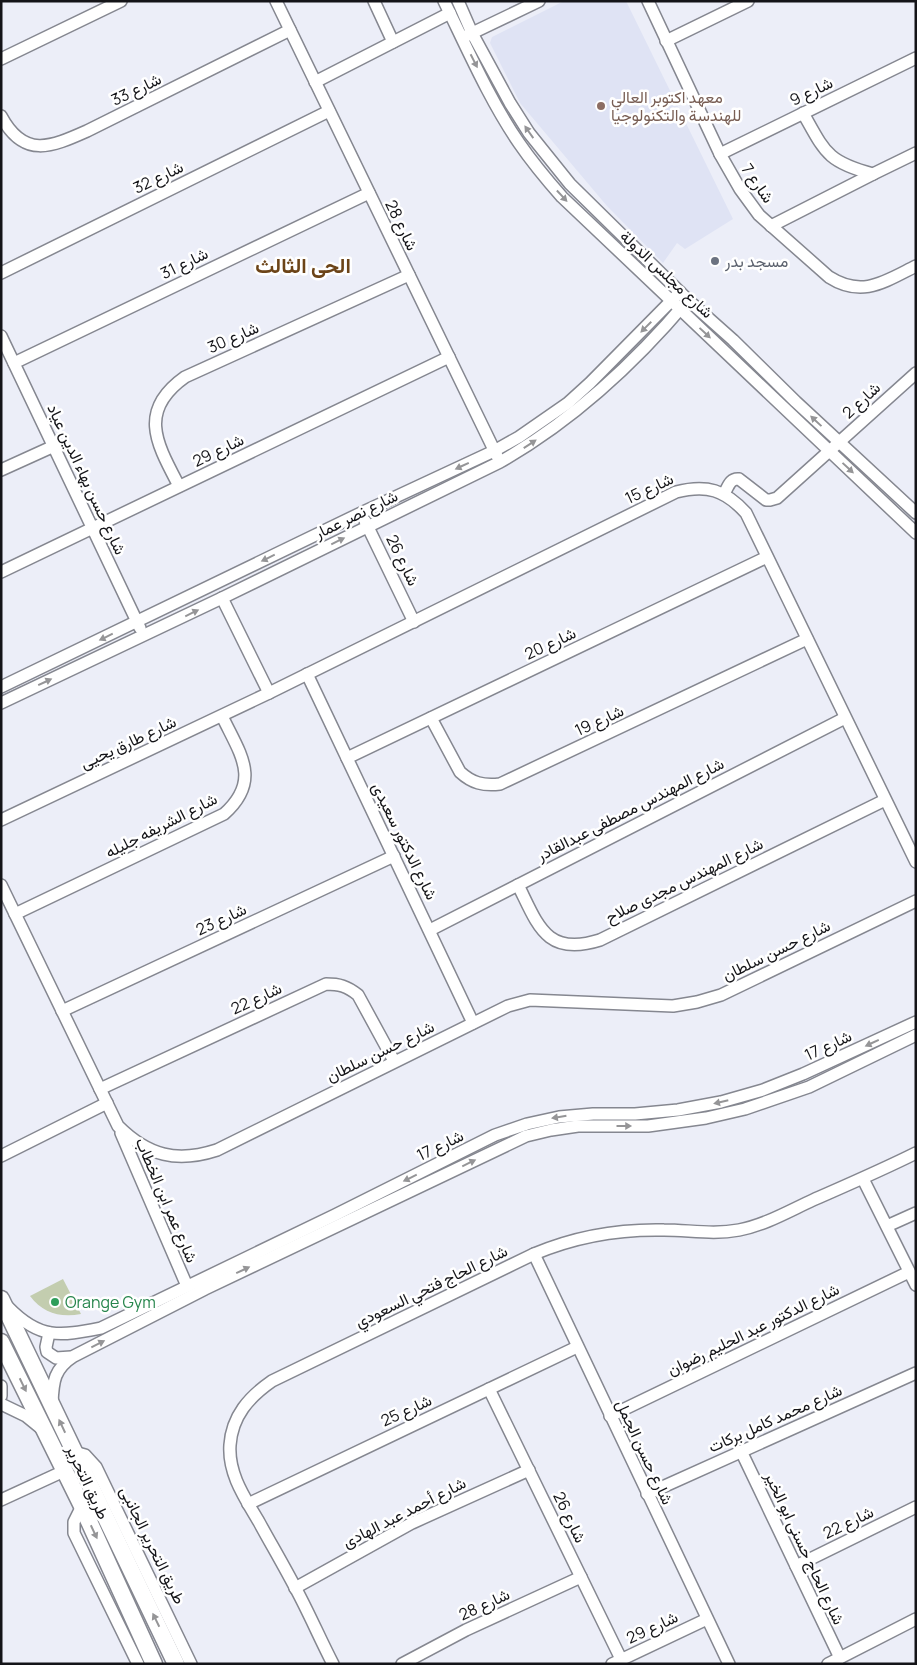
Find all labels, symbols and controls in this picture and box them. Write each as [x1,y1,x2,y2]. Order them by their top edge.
one-way arrow [470,53,478,68]
street label: شارع 33 [107,67,165,111]
street label: شارع 9 [786,71,837,112]
place label: معهد اكتوبر العالي للهندسة والتكنولوجيا [611,86,741,126]
marker: معهد اكتوبر العالي للهندسة والتكنولوجيا [595,100,607,112]
one-way arrow [524,125,534,139]
street label: شارع 32 [129,155,187,199]
street label: شارع 7 [736,159,779,208]
one-way arrow [556,190,568,202]
street label: شارع 28 [379,196,424,254]
street label: شارع مجلس الدولة [615,225,718,324]
street label: شارع 31 [156,242,212,285]
place label: مسجد بدر [724,250,788,272]
district label: الحى الثالث [255,251,351,279]
marker: مسجد بدر [709,255,721,267]
street label: شارع 30 [204,316,263,359]
one-way arrow [640,321,652,333]
one-way arrow [698,327,710,339]
street label: شارع 2 [837,377,885,424]
street label: شارع حسن بهاء الدين عياد [41,400,132,558]
one-way arrow [810,415,822,427]
street label: شارع 29 [189,428,248,473]
one-way arrow [523,440,537,449]
one-way arrow [455,462,469,470]
one-way arrow [842,462,854,474]
street label: شارع 15 [621,467,677,510]
street label: شارع نصر عمار [310,484,402,545]
street label: شارع 26 [380,531,425,590]
one-way arrow [331,537,345,545]
one-way arrow [261,555,275,563]
one-way arrow [185,608,199,616]
street label: شارع 20 [521,622,580,665]
one-way arrow [99,633,113,641]
one-way arrow [38,678,52,686]
street label: شارع 19 [571,699,627,742]
street label: شارع طارق يحيى [76,710,180,775]
street label: شارع المهندس مصطفى عبدالقادر [532,752,728,867]
street label: شارع الدكتور سعيدى [366,779,443,904]
street label: شارع الشريفه جليله [101,787,221,864]
street label: شارع المهندس مجدى صلاح [601,832,767,929]
street label: شارع 23 [192,898,250,941]
street label: شارع حسن سلطان [718,914,834,987]
street label: شارع 22 [227,977,285,1020]
street label: شارع حسن سلطان [322,1015,438,1088]
street label: شارع 17 [801,1025,856,1066]
one-way arrow [864,1038,879,1047]
one-way arrow [713,1098,728,1106]
one-way arrow [551,1114,567,1122]
one-way arrow [616,1122,632,1130]
street label: شارع 17 [413,1124,468,1167]
street label: شارع عمر ابن الخطاب [130,1134,203,1266]
one-way arrow [462,1159,476,1167]
one-way arrow [402,1174,417,1182]
street label: شارع الحاج فتحي السعودي [351,1239,512,1335]
one-way arrow [236,1266,250,1274]
street label: شارع الدكتور عبد الحليم رضوان [663,1278,843,1381]
place label: Orange Gym [65,1291,156,1313]
marker: Orange Gym [49,1296,61,1308]
one-way arrow [91,1340,105,1348]
one-way arrow [20,1378,28,1392]
street label: شارع محمد كامل بركات [705,1379,846,1458]
street label: شارع 25 [377,1389,435,1432]
street label: شارع حسن الجمل [610,1396,679,1508]
one-way arrow [58,1419,66,1433]
street label: طريق التحرير [61,1440,115,1523]
street label: شارع الحاج حسنى ابو الخير [759,1467,850,1628]
street label: شارع أحمد عبد الهادى [339,1471,470,1553]
street label: طريق التحرير الجانبى [115,1482,191,1608]
street label: شارع 26 [547,1488,592,1547]
street label: شارع 22 [819,1500,877,1545]
one-way arrow [89,1524,98,1539]
street label: شارع 28 [455,1583,513,1626]
street label: شارع 29 [623,1606,682,1649]
one-way arrow [152,1612,160,1627]

